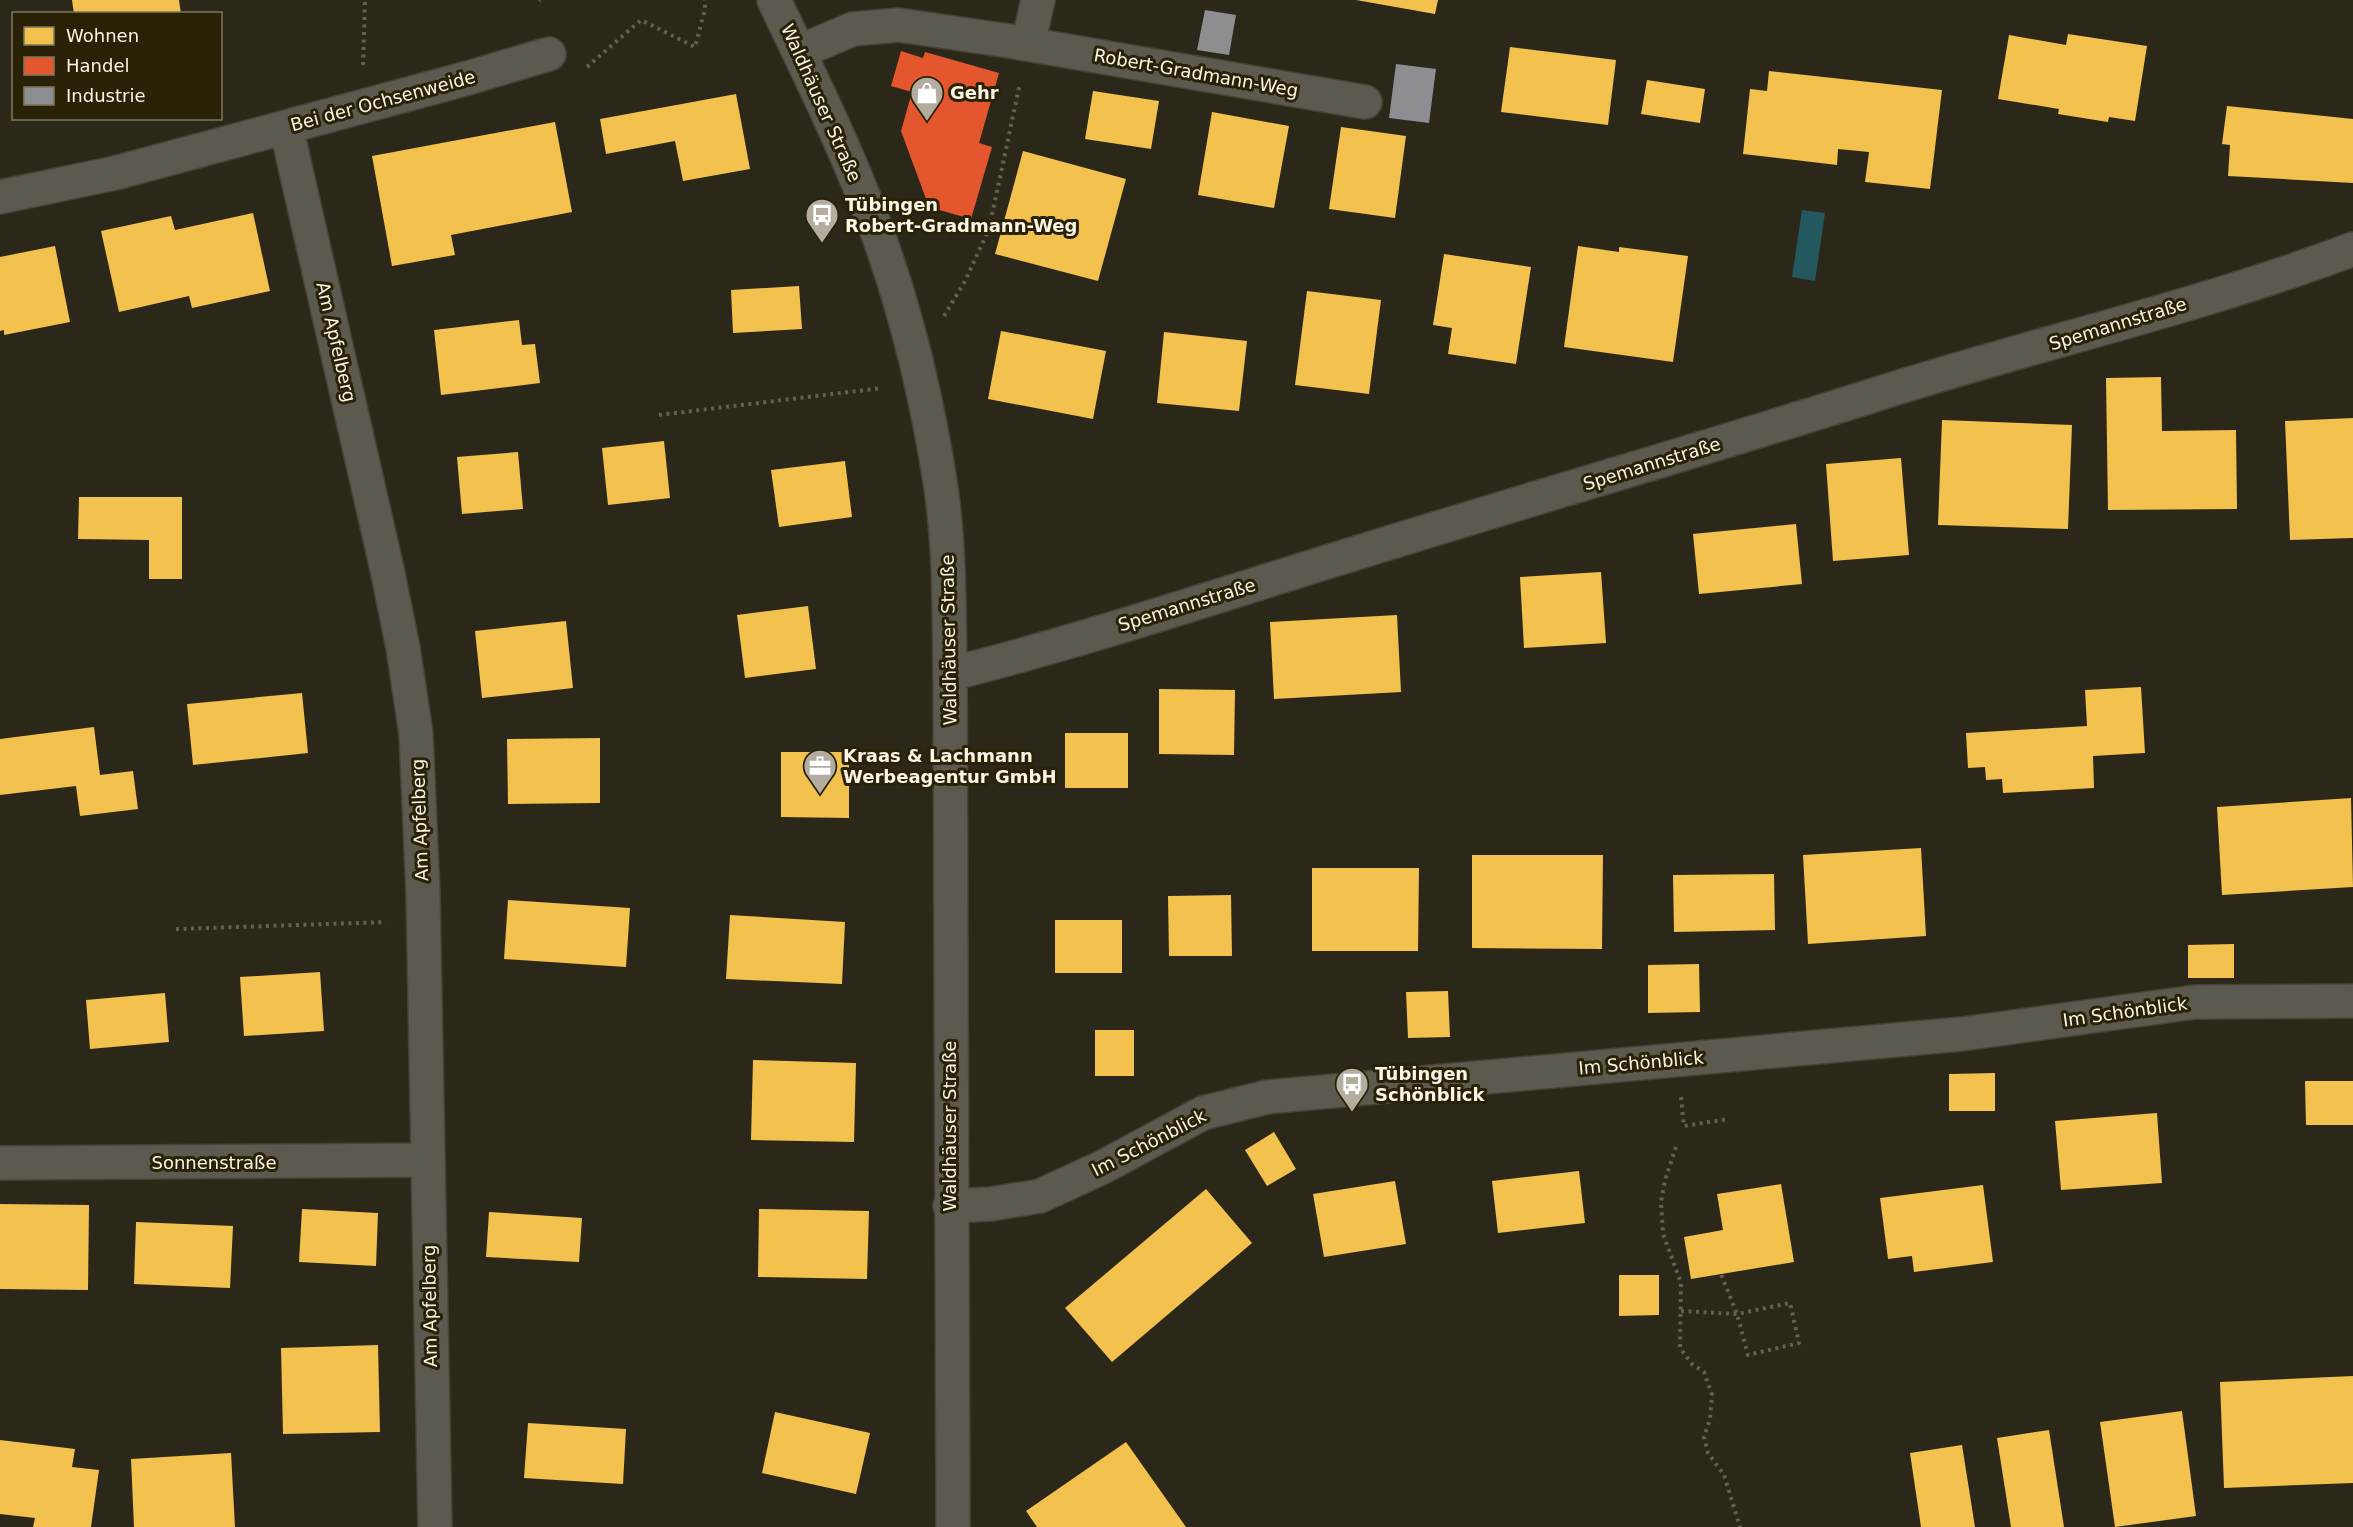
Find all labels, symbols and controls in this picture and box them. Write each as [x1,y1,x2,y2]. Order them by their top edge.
legend [12,12,222,120]
street label: Waldhäuser Straße [777,20,866,185]
text: Wohnen [66,25,139,46]
street label: Robert-Gradmann-Weg [1092,44,1300,101]
text: Handel [66,55,129,76]
street label: Bei der Ochsenweide [288,66,478,135]
shop icon: Gehr [909,75,945,122]
place label: Gehr [950,82,999,103]
text: Industrie [66,85,145,106]
place label: Tübingen Robert-Gradmann-Weg [845,194,1077,236]
bus stop icon: Tübingen Robert-Gradmann-Weg [804,197,840,244]
street label: Am Apfelberg [312,280,361,404]
street label: Spemannstraße [2047,293,2189,354]
street label: Spemannstraße [1581,433,1723,494]
street label: Waldhäuser Straße [937,554,960,726]
street label: Spemannstraße [1116,574,1258,635]
place label: Kraas & Lachmann Werbeagentur GmbH [843,745,1057,787]
office icon: Kraas & Lachmann Werbeagentur GmbH [802,748,838,795]
street label: Am Apfelberg [407,758,432,882]
street label: Im Schönblick [2061,992,2189,1031]
street label: Waldhäuser Straße [939,1041,960,1211]
street label: Im Schönblick [1578,1047,1705,1078]
place label: Tübingen Schönblick [1375,1063,1486,1105]
bus stop icon: Tübingen Schönblick [1334,1066,1370,1113]
street label: Im Schönblick [1088,1104,1210,1180]
street label: Sonnenstraße [151,1152,277,1173]
street label: Am Apfelberg [418,1244,441,1368]

